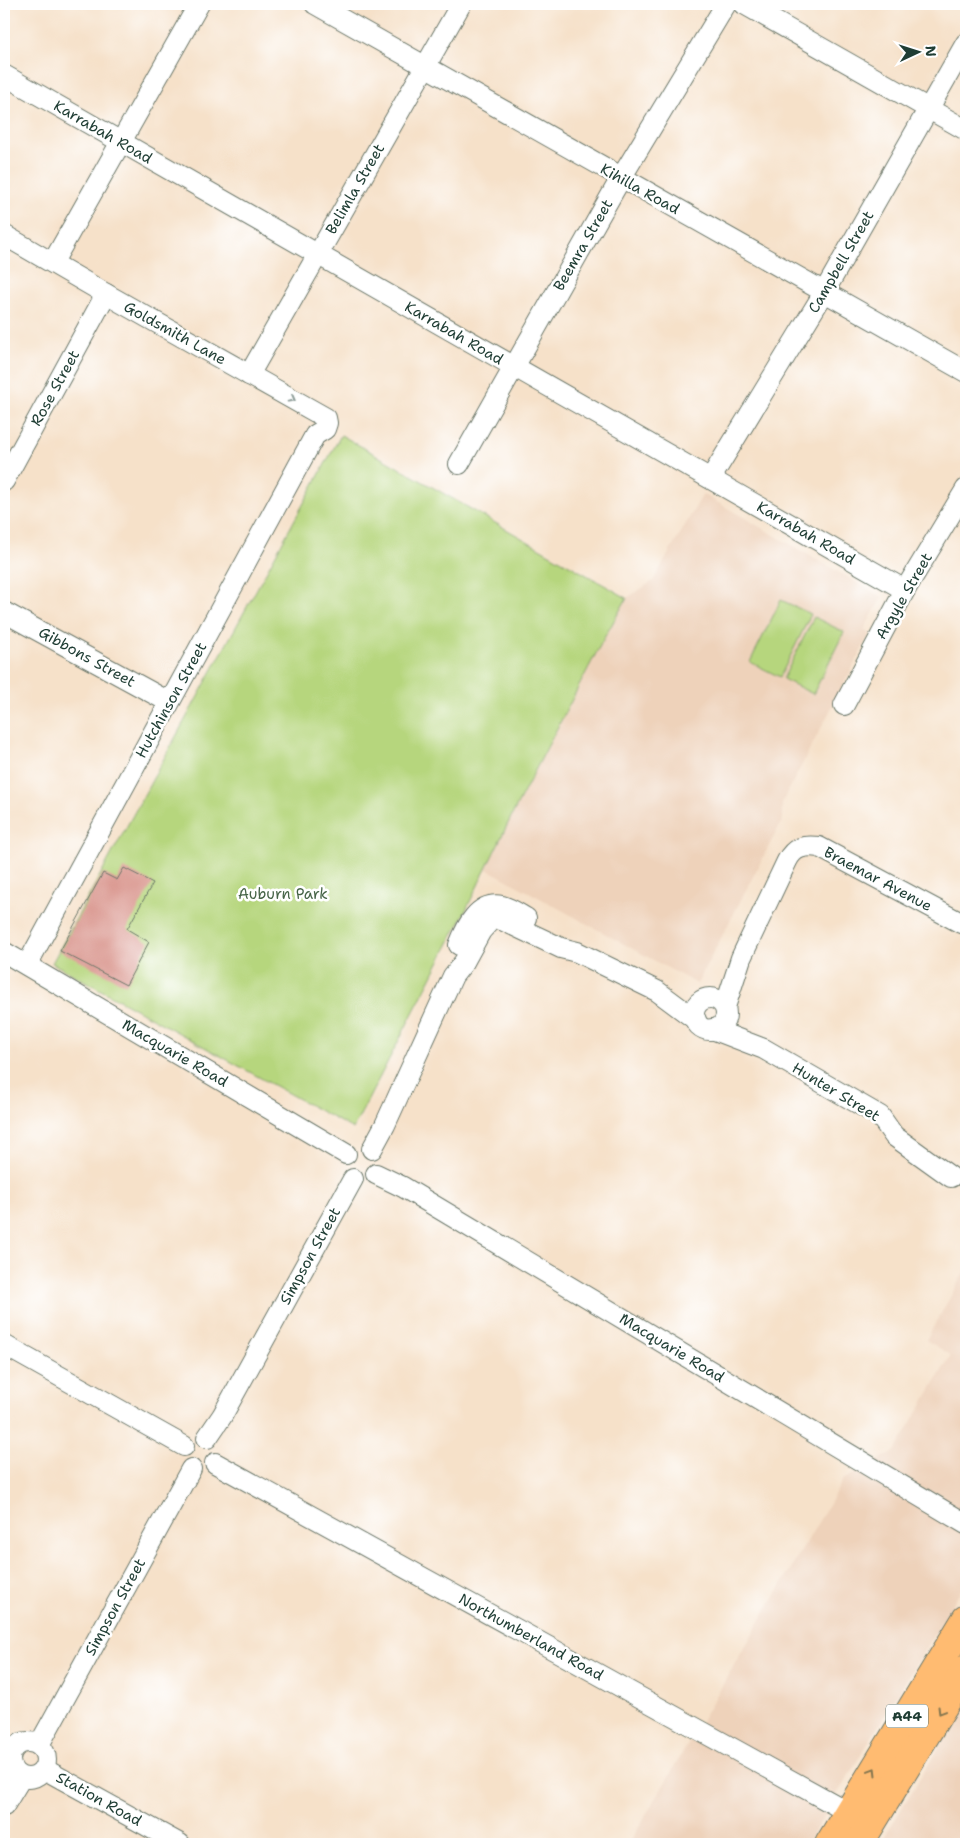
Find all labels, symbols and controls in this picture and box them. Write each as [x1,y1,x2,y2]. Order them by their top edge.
north arrow [892,28,942,78]
text: N [922,45,940,57]
street label: Karrabah Road [50,96,156,169]
street label: Belimla Street [321,140,389,238]
street label: Kihilla Road [597,159,684,219]
street label: Beemra Street [549,196,617,294]
street label: Campbell Street [804,207,878,317]
street label: Goldsmith Lane [120,297,230,369]
street label: Karrabah Road [401,297,507,370]
street label: Rose Street [26,347,84,429]
one-way arrow [286,392,295,402]
street label: Karrabah Road [753,497,859,570]
street label: Argyle Street [871,549,937,643]
street label: Gibbons Street [35,622,139,692]
street label: Hutchinson Street [131,638,211,762]
street label: Braemar Avenue [821,842,935,916]
park label: Auburn Park [238,884,328,904]
street label: Macquarie Road [118,1015,232,1092]
street label: Hunter Street [788,1058,884,1126]
street label: Simpson Street [275,1204,345,1308]
street label: Macquarie Road [616,1309,729,1388]
street label: Simpson Street [80,1555,150,1659]
street label: Northumberland Road [455,1589,607,1685]
road number: A44 [886,1704,928,1728]
one-way arrow [938,1705,948,1714]
street label: Station Road [53,1767,146,1831]
one-way arrow [867,1767,877,1776]

